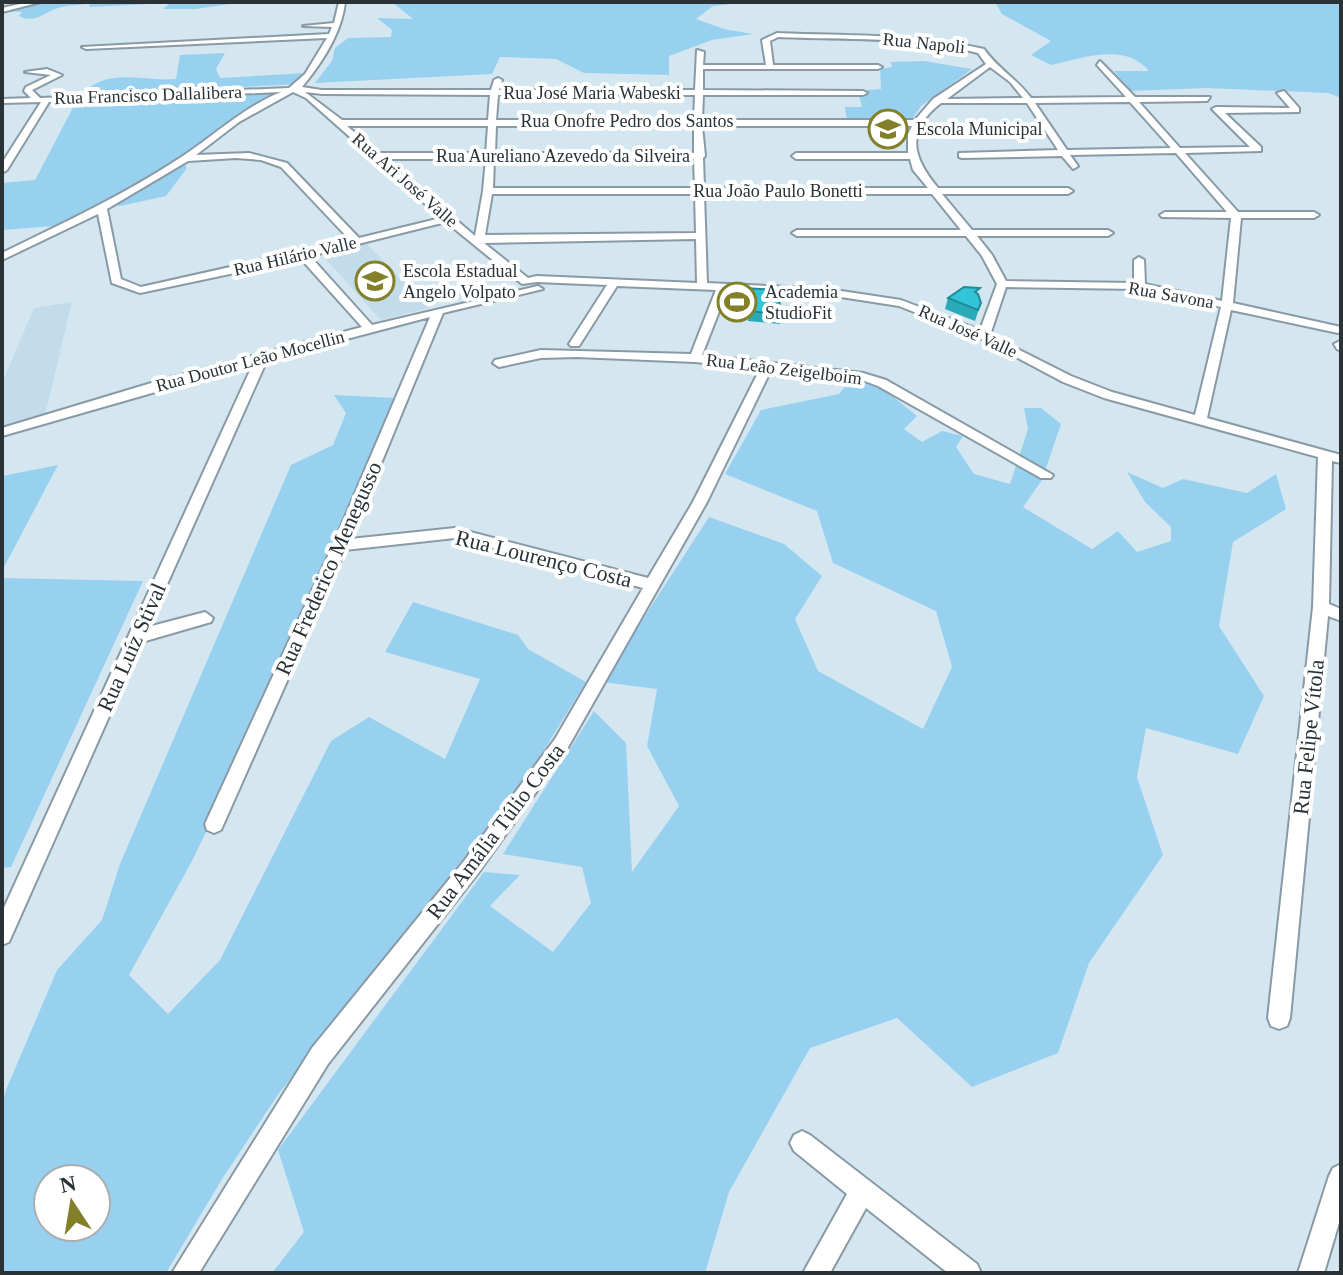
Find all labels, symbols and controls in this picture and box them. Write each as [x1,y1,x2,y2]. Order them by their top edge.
street label: Rua Napoli [882,29,966,57]
street label: Rua Francisco Dallalibera [54,82,242,108]
street label: Rua José Maria Wabeski [503,83,681,103]
school or university icon: Escola Municipal [867,108,909,150]
street label: Rua Onofre Pedro dos Santos [521,111,733,131]
place label: Escola Municipal [916,119,1042,139]
street label: Rua Ari José Valle [348,129,462,231]
street label: Rua Aureliano Azevedo da Silveira [436,146,690,166]
street label: Rua João Paulo Bonetti [693,181,863,201]
street label: Rua Hilário Valle [232,232,358,280]
school or university icon: Escola Estadual Angelo Volpato [354,260,396,302]
place label: Escola Estadual Angelo Volpato [403,261,517,302]
street label: Rua Savona [1127,278,1215,312]
sports icon: Academia StudioFit [716,281,758,323]
place label: Academia StudioFit [765,282,838,323]
street label: Rua José Valle [916,300,1020,362]
street label: Rua Doutor Leão Mocellin [153,326,347,396]
street label: Rua Leão Zeigelboim [705,350,863,388]
street label: Rua Frederico Menegusso [270,458,387,679]
street label: Rua Lourenço Costa [453,524,635,593]
street label: Rua Luíz Stival [92,579,171,715]
street label: Rua Felipe Vítola [1288,658,1329,816]
street label: Rua Amália Túlio Costa [421,739,570,924]
north arrow [32,1163,112,1243]
text: N [58,1170,78,1198]

